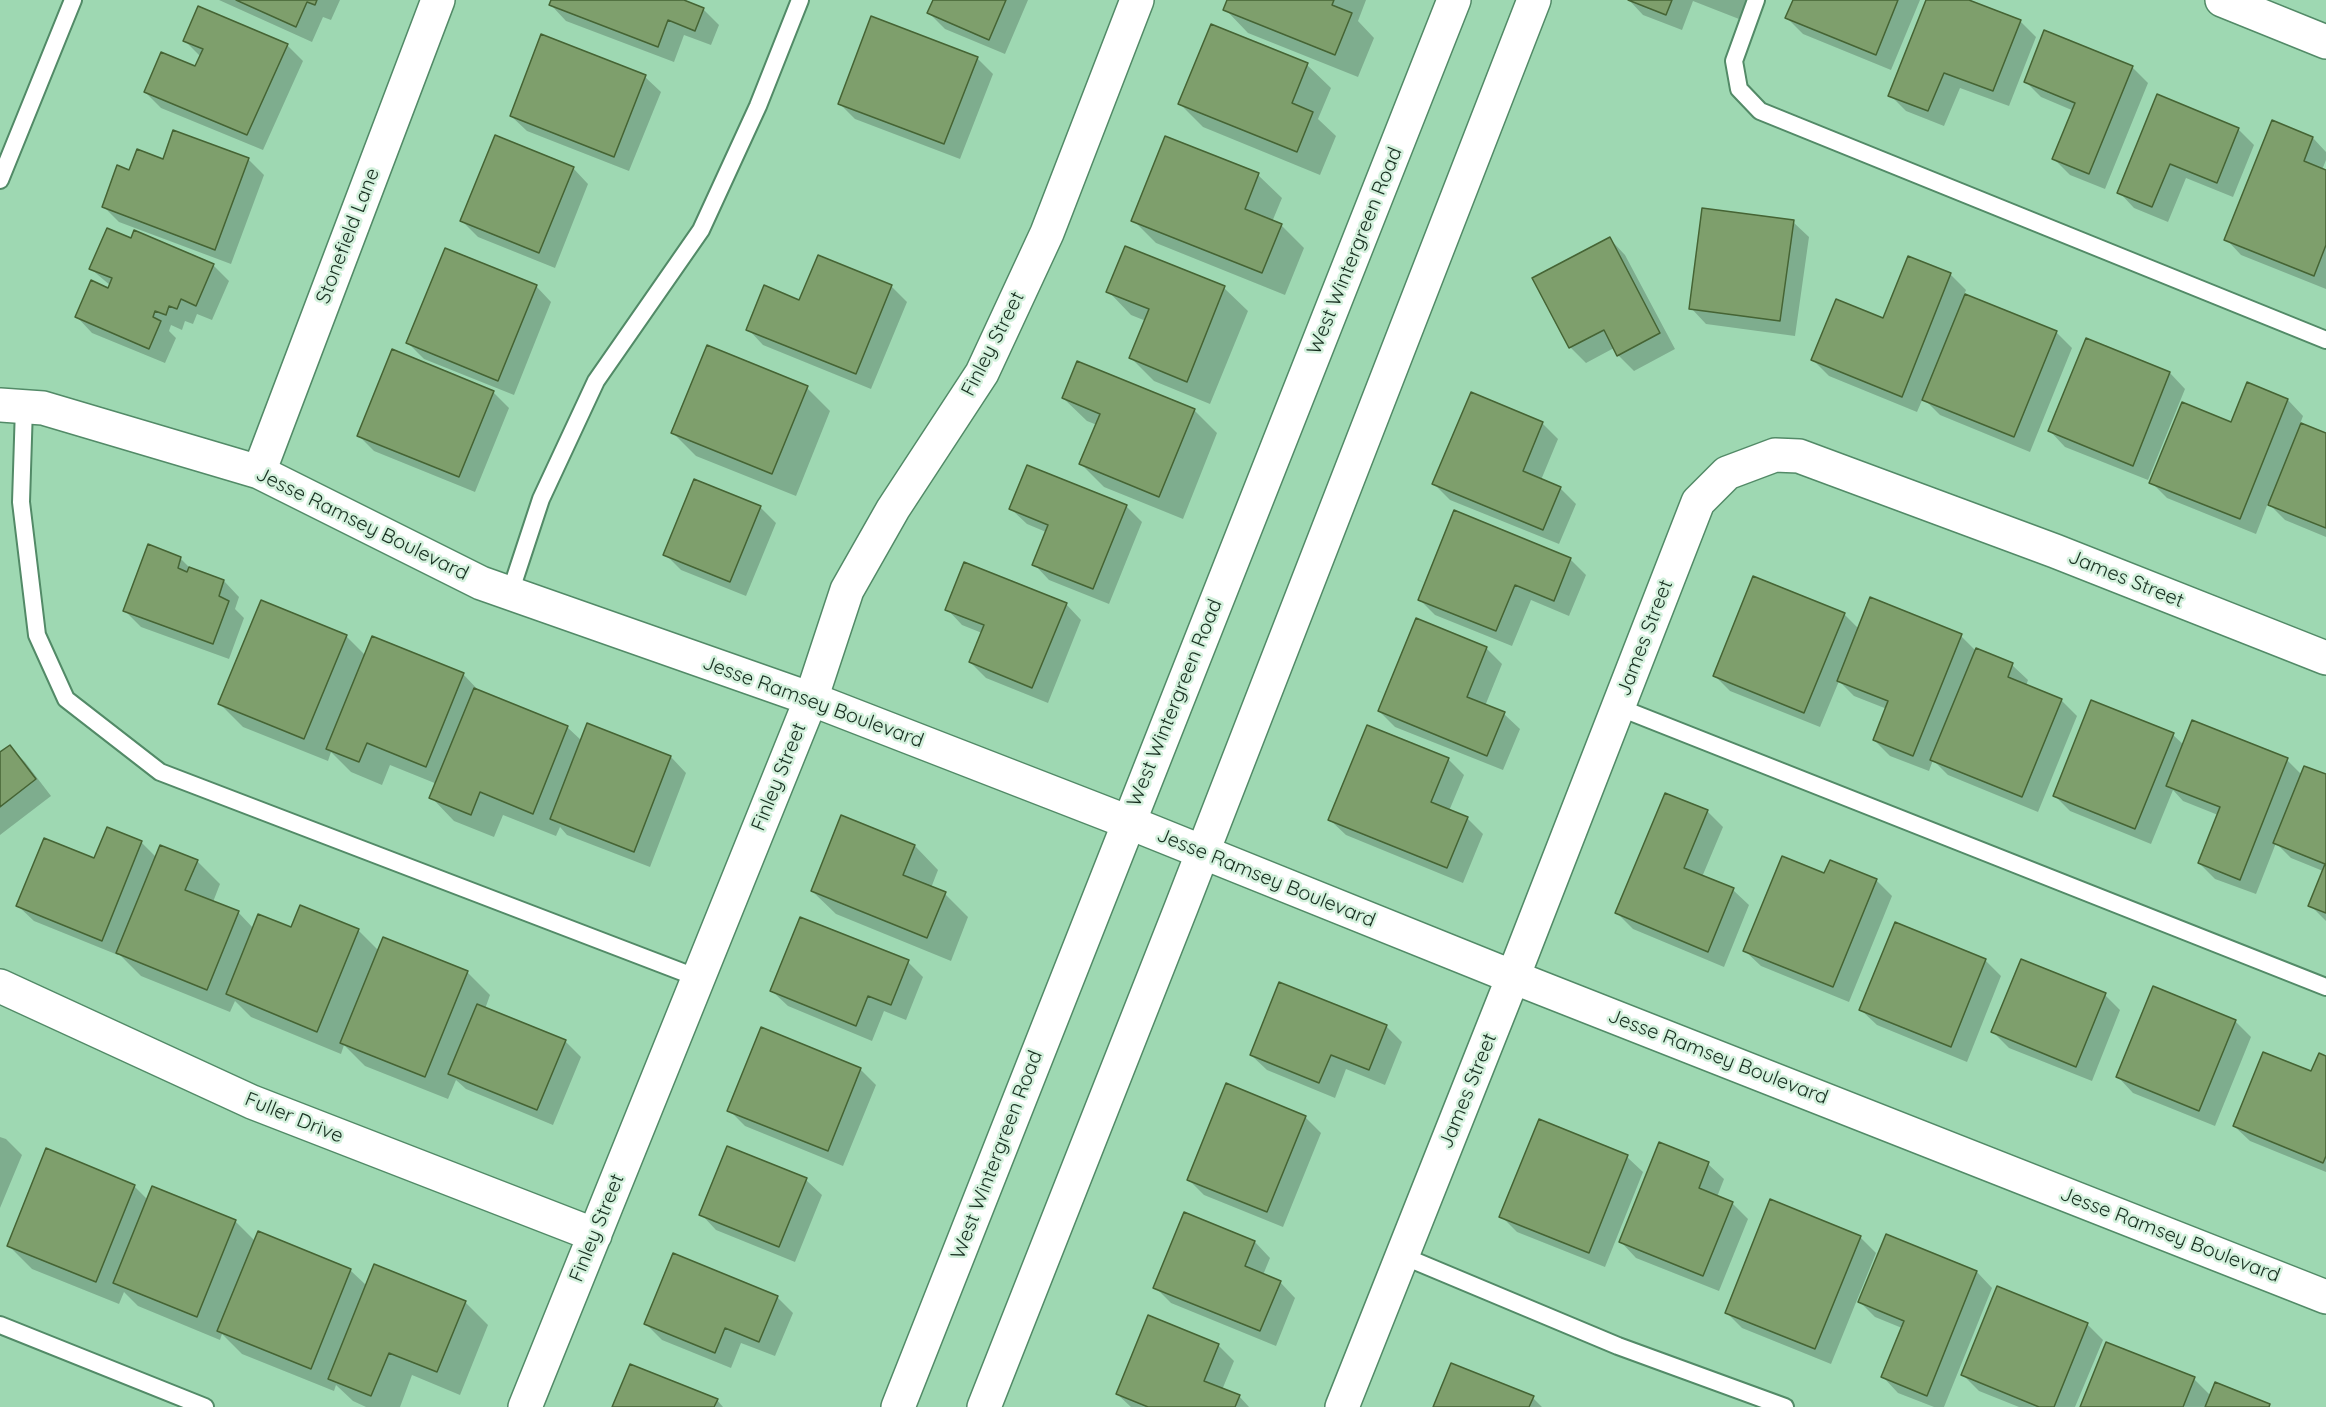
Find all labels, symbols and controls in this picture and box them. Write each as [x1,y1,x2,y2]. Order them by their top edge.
street label: West Wintergreen Road [1302,144,1408,358]
street label: Stonefield Lane [311,165,385,307]
street label: Finley Street [956,288,1030,400]
street label: Jesse Ramsey Boulevard [252,462,472,586]
street label: James Street [2065,545,2187,613]
street label: James Street [1612,576,1678,700]
street label: West Wintergreen Road [1122,596,1228,810]
street label: Jesse Ramsey Boulevard [699,651,927,753]
street label: Finley Street [746,720,812,834]
street label: Jesse Ramsey Boulevard [1153,823,1379,933]
street label: Jesse Ramsey Boulevard [1605,1004,1831,1110]
street label: James Street [1434,1030,1502,1152]
street label: West Wintergreen Road [946,1047,1048,1263]
street label: Fuller Drive [241,1087,347,1149]
street label: Finley Street [564,1171,630,1285]
street label: Jesse Ramsey Boulevard [2057,1182,2283,1288]

